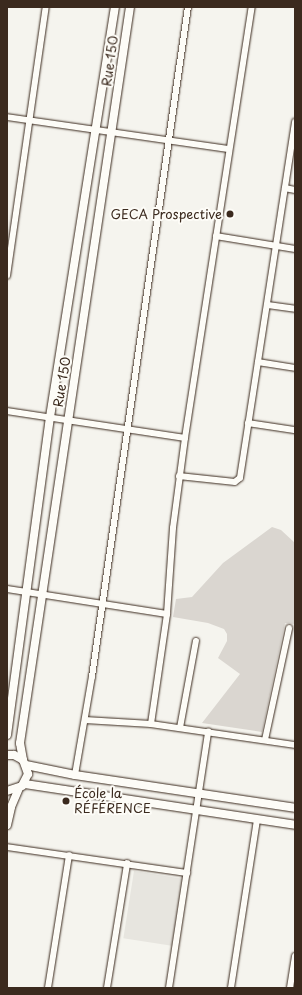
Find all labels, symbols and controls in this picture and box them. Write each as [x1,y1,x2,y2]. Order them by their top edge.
street label: Rue 150 [99,34,121,88]
place label: GECA Prospective [109,206,222,222]
marker: GECA Prospective [225,209,235,219]
street label: Rue 150 [50,355,74,409]
place label: École la RÉFÉRENCE [74,786,151,817]
marker: École la RÉFÉRENCE [61,796,71,806]

